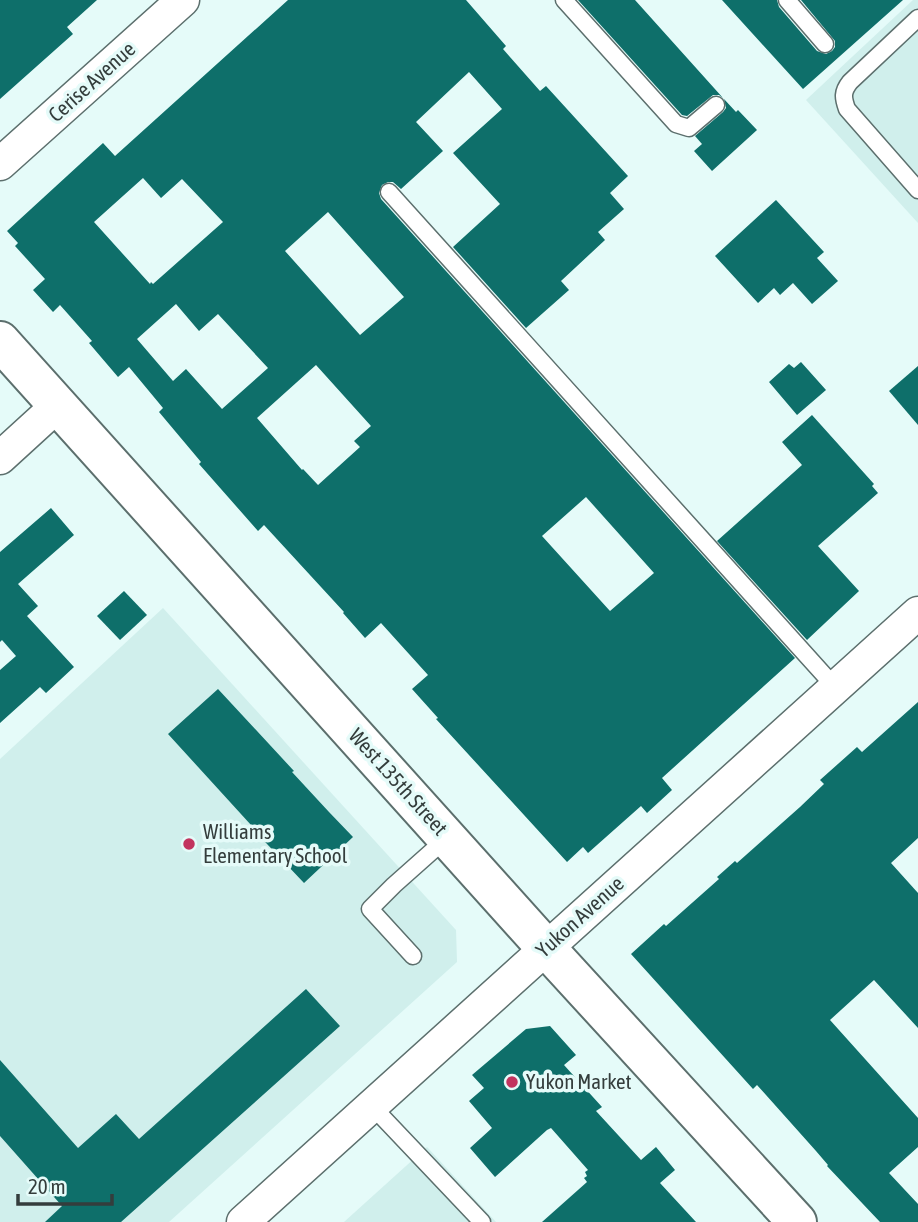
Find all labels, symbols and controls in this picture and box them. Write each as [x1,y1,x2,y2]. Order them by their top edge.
street label: Cerise Avenue [43,36,139,126]
street label: West 135th Street [345,723,453,840]
place label: Williams Elementary School [203,819,348,867]
marker: Williams Elementary School [181,836,197,852]
street label: Yukon Avenue [531,871,628,962]
place label: Yukon Market [526,1069,632,1093]
marker: Yukon Market [504,1074,520,1090]
scale bar [18,1162,112,1206]
text: 20 m [28,1174,66,1198]

